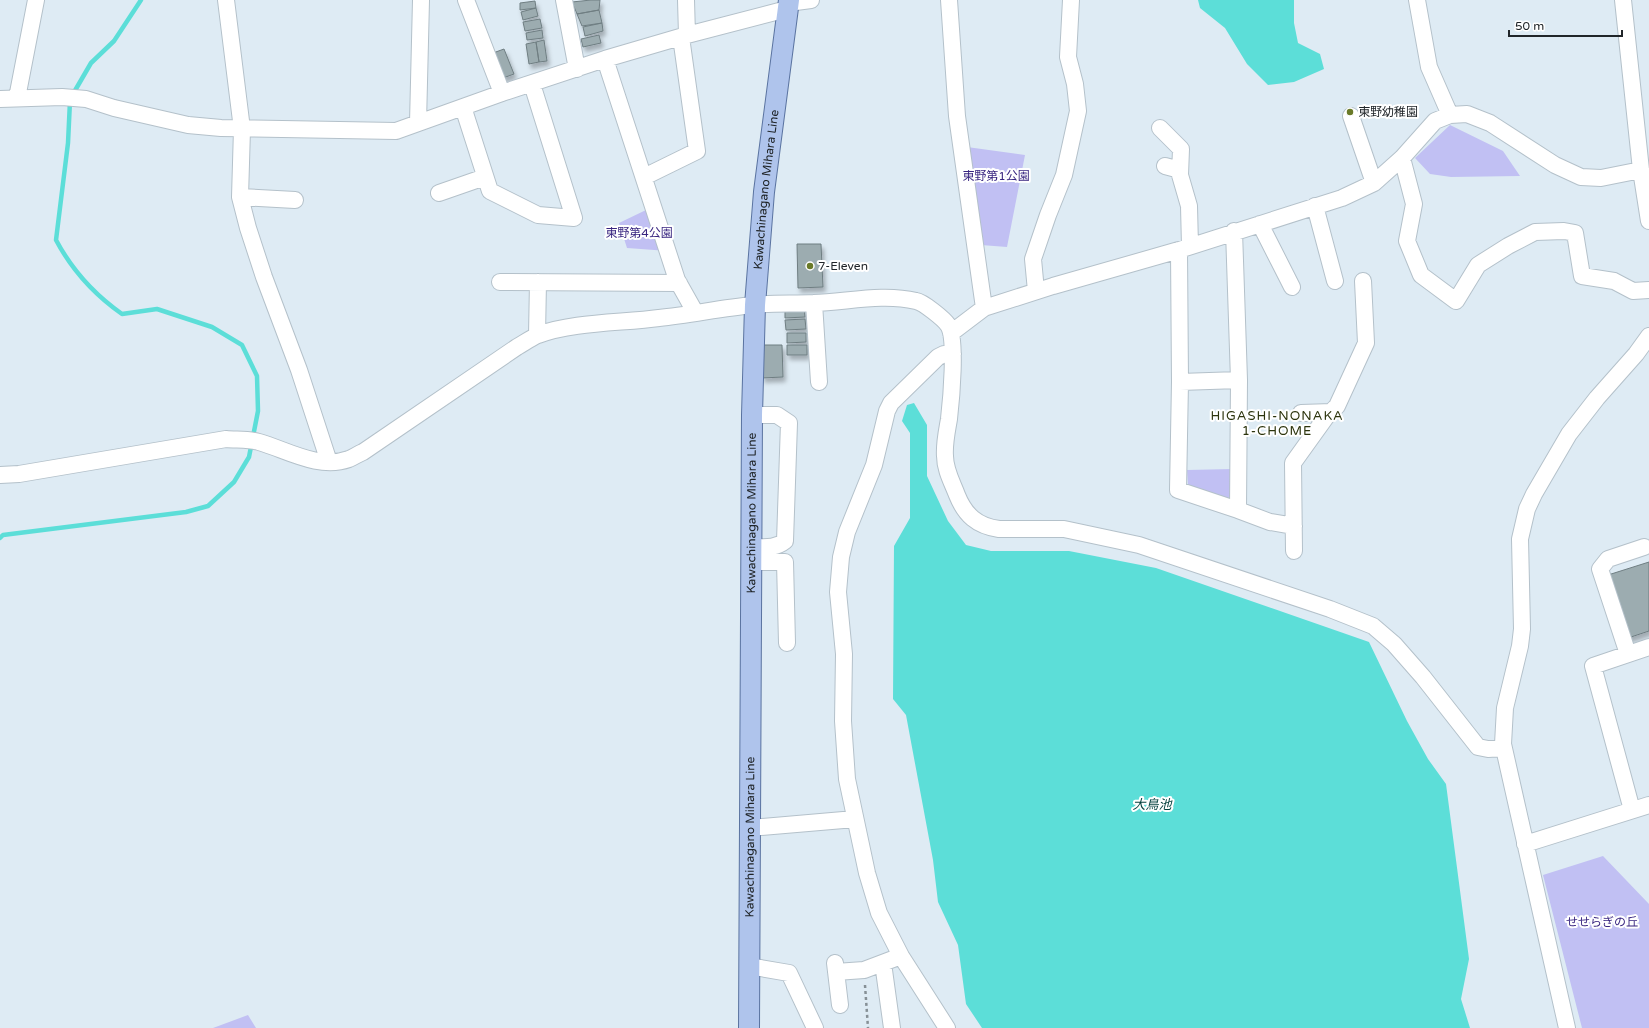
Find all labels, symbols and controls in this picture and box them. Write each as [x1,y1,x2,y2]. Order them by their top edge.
scale bar [1509,12,1622,38]
text: 50 m [1515,19,1544,33]
place label: 東野幼稚園 [1358,105,1418,119]
marker: 東野幼稚園 [1345,107,1355,117]
street label: Kawachinagano Mihara Line [751,109,782,270]
park label: 東野第1公園 [962,169,1030,183]
park label: 東野第4公園 [605,226,673,240]
place label: 7-Eleven [818,259,868,273]
marker: 7-Eleven [805,261,815,271]
district label: HIGASHI-NONAKA 1-CHOME [1210,408,1344,439]
street label: Kawachinagano Mihara Line [744,432,759,593]
street label: Kawachinagano Mihara Line [743,756,757,917]
water label: 大鳥池 [1132,797,1173,813]
park label: せせらぎの丘 [1566,915,1638,929]

